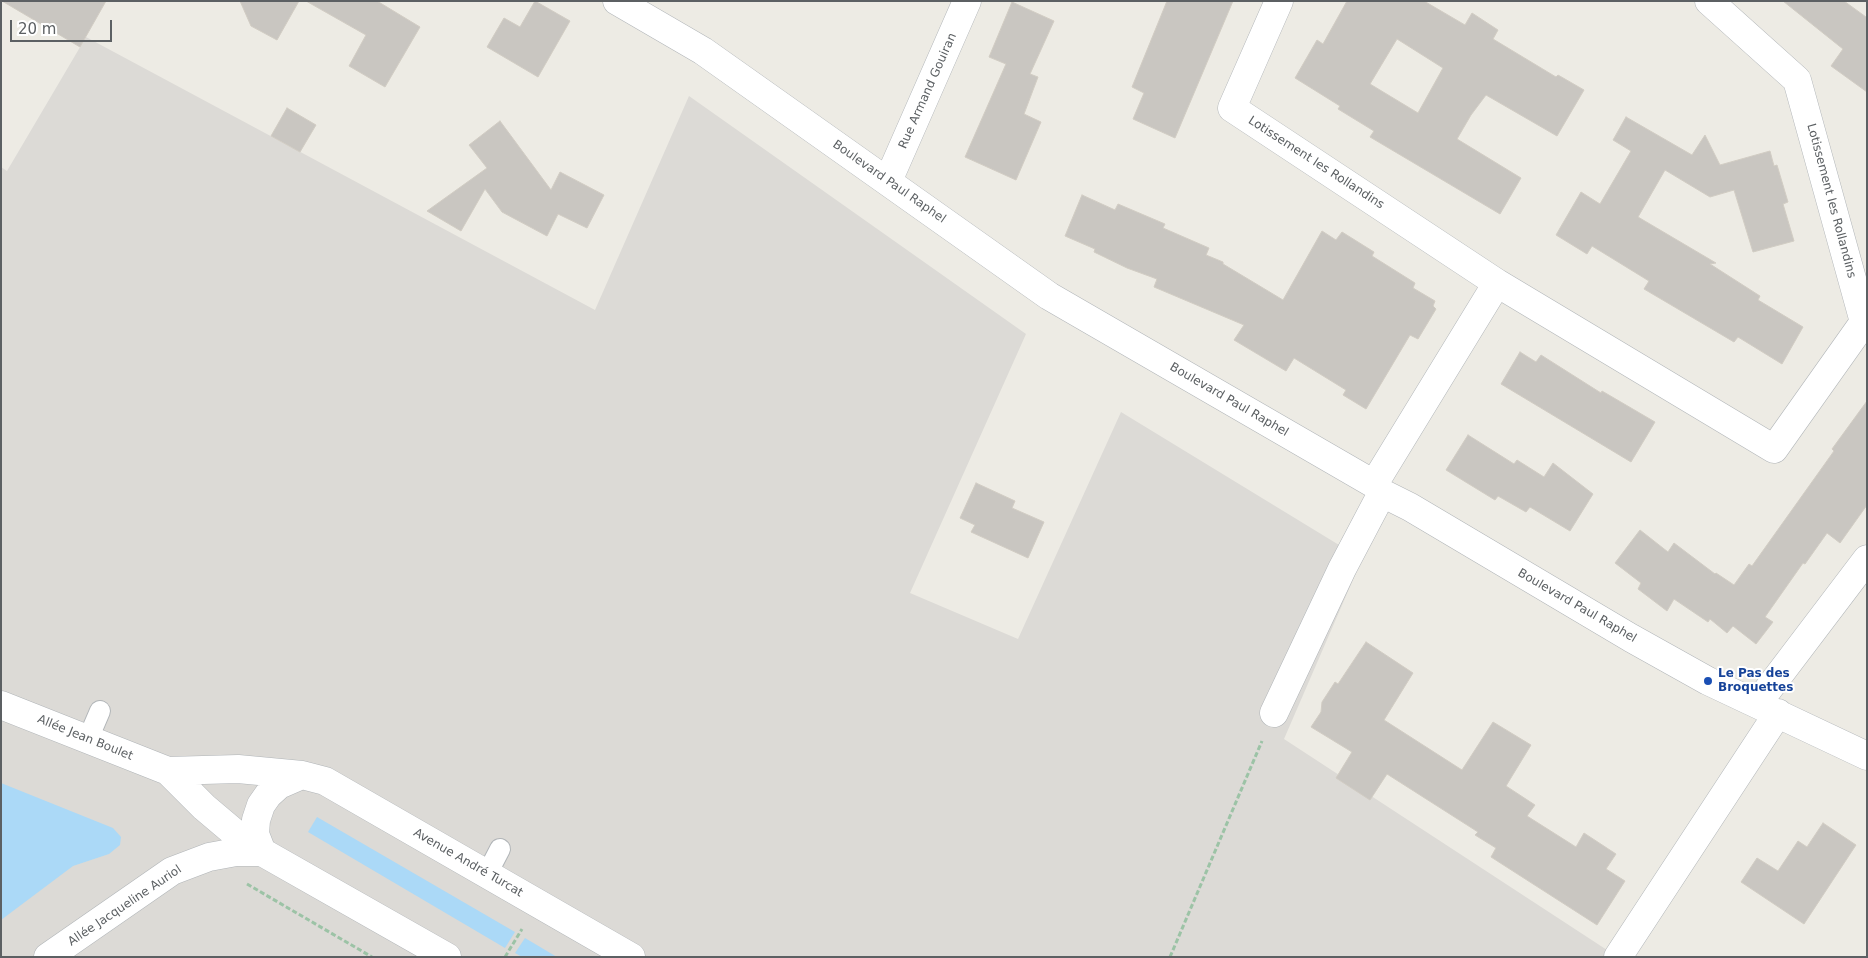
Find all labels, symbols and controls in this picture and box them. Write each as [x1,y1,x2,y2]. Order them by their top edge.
scale bar [12,10,115,42]
text: 20 m [18,20,56,38]
street label: Rue Armand Gouiran [896,31,960,151]
street label: Lotissement les Rollandins [1245,114,1387,212]
street label: Lotissement les Rollandins [1803,122,1859,280]
street label: Boulevard Paul Raphel [830,137,948,227]
street label: Boulevard Paul Raphel [1167,360,1291,440]
street label: Boulevard Paul Raphel [1515,566,1639,646]
place label: Le Pas des Broquettes [1718,667,1793,695]
marker: Le Pas des Broquettes [1702,675,1714,687]
street label: Allée Jean Boulet [35,712,135,764]
street label: Avenue André Turcat [411,826,525,900]
street label: Allée Jacqueline Auriol [66,863,184,949]

